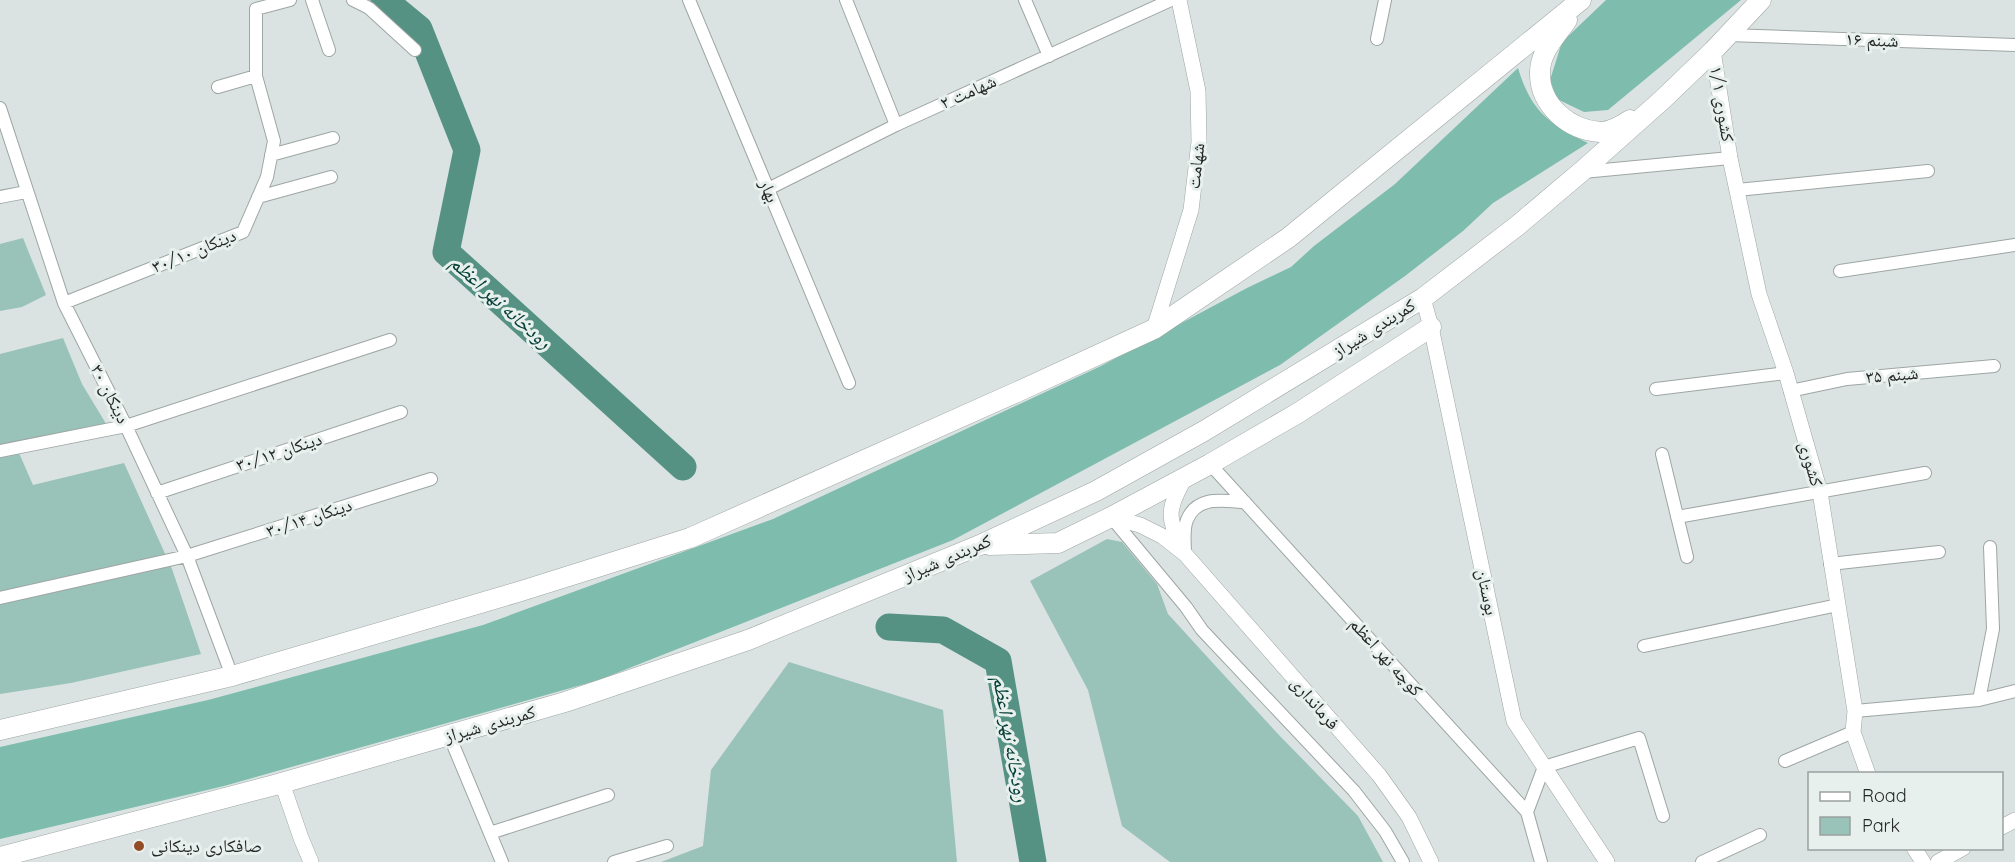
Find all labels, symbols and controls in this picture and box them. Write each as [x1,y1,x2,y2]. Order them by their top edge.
street label: ۱۶ شبنم [1845,27,1899,53]
street label: ۱/۱ کشوری [1705,64,1740,144]
street label: ۲ شهامت [936,69,1000,114]
street label: شهامت [1182,142,1209,190]
street label: بهار [754,175,785,206]
street label: ۳۰/۱۰ دینکان [148,223,239,278]
water label: رودخانه نهر اعظم [444,250,557,355]
street label: کمربندی شیراز [1327,293,1420,363]
street label: ۳۰ دینکان [86,360,135,427]
street label: ۳۵ شبنم [1865,361,1919,389]
street label: ۳۰/۱۲ دینکان [233,427,325,476]
street label: کشوری [1794,439,1829,490]
street label: ۳۰/۱۴ دینکان [263,493,355,542]
street label: کمربندی شیراز [898,528,995,587]
street label: بوستان [1471,567,1504,617]
street label: کوچه نهر اعظم [1344,612,1428,702]
street label: فرمانداری [1286,671,1345,734]
water label: رودخانه نهر اعظم [986,674,1035,805]
street label: کمربندی شیراز [441,699,539,748]
legend [1808,772,2003,850]
text: Road [1862,784,1907,807]
text: Park [1862,814,1900,837]
place label: صافکاری دینکانی [151,834,262,857]
marker: صافکاری دینکانی [132,839,146,853]

